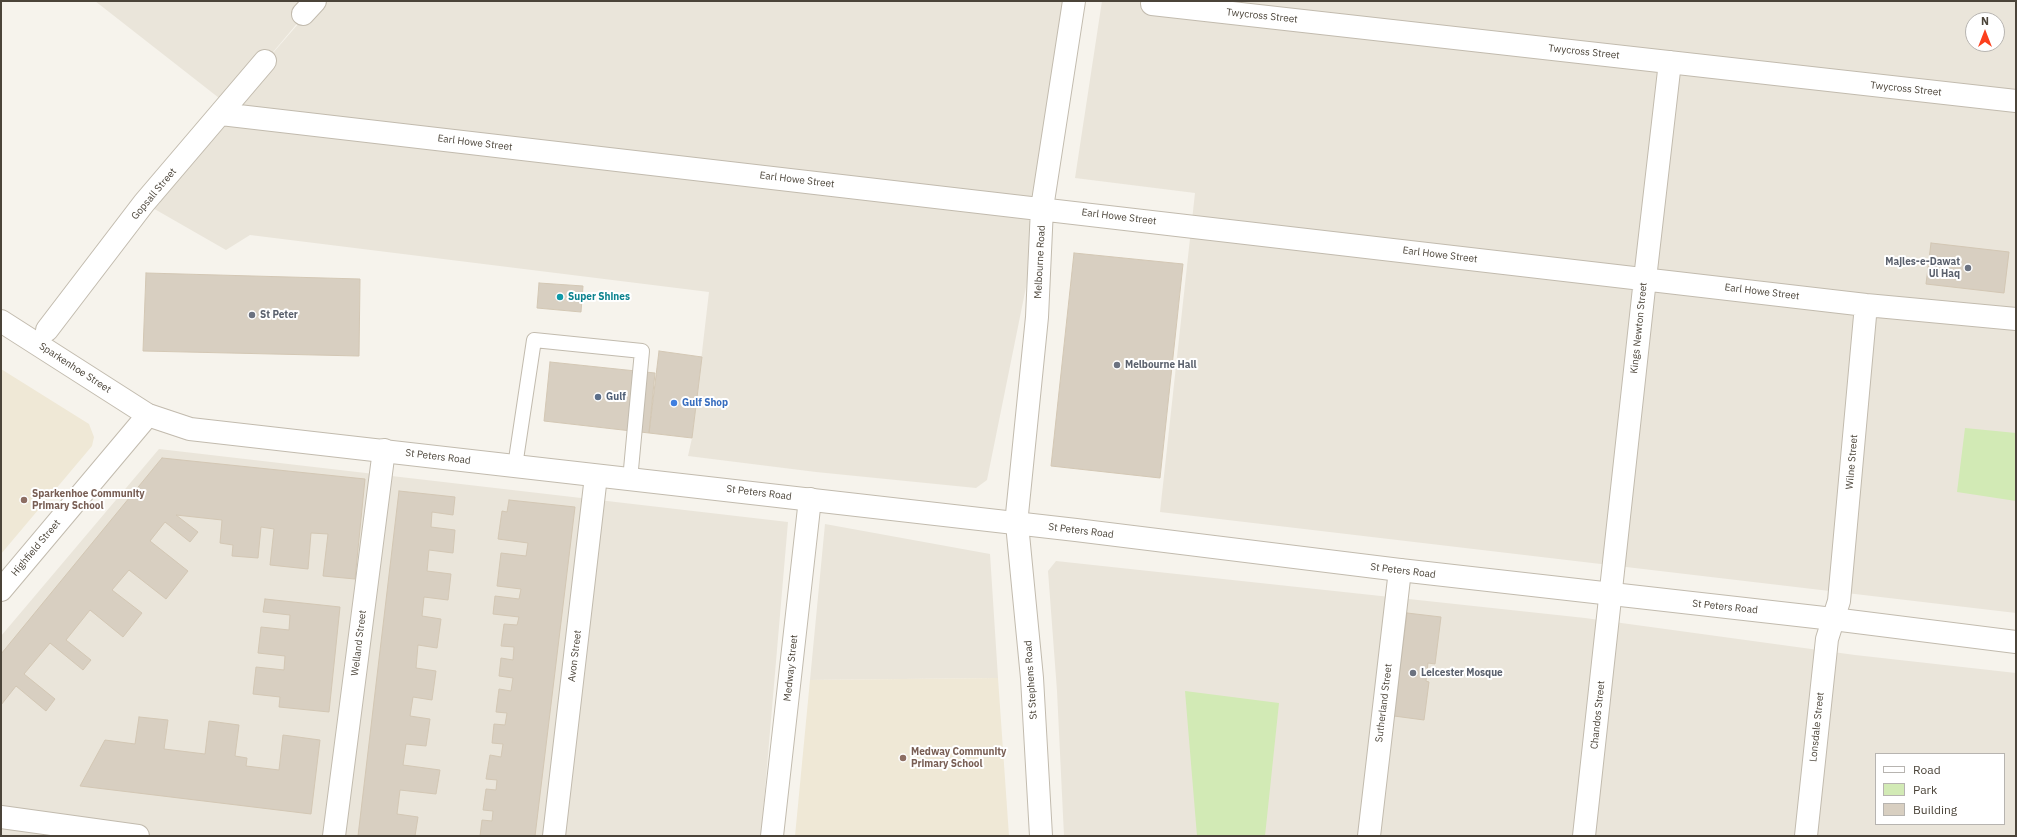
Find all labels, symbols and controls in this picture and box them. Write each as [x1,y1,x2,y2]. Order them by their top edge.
street label: Twycross Street [1226,6,1298,26]
north arrow [1965,12,2005,52]
text: N [1981,14,1989,28]
street label: Twycross Street [1548,42,1620,62]
street label: Twycross Street [1870,79,1942,99]
street label: Earl Howe Street [437,132,513,154]
street label: Gopsall Street [129,166,179,222]
street label: Earl Howe Street [759,169,835,191]
street label: Earl Howe Street [1081,206,1157,228]
street label: Melbourne Road [1032,225,1048,299]
street label: Earl Howe Street [1402,244,1478,266]
place label: Majles-e-Dawat Ul Haq [1885,256,1960,280]
marker: Majles-e-Dawat Ul Haq [1963,263,1973,273]
street label: Earl Howe Street [1724,281,1800,303]
street label: Kings Newton Street [1628,282,1650,374]
place label: Super Shines [568,291,630,303]
marker: Super Shines [555,292,565,302]
place label: St Peter [260,309,298,321]
marker: St Peter [247,310,257,320]
street label: Sparkenhoe Street [37,340,113,396]
place label: Melbourne Hall [1125,359,1196,371]
marker: Melbourne Hall [1112,360,1122,370]
place label: Gulf [606,391,626,403]
marker: Gulf [593,392,603,402]
place label: Gulf Shop [682,397,728,409]
marker: Gulf Shop [669,398,679,408]
street label: Wilne Street [1844,434,1860,490]
street label: St Peters Road [405,447,471,467]
street label: St Peters Road [726,483,792,503]
place label: Sparkenhoe Community Primary School [32,488,145,512]
marker: Sparkenhoe Community Primary School [19,495,29,505]
street label: Highfield Street [9,517,63,579]
street label: St Peters Road [1048,521,1114,541]
street label: St Peters Road [1370,561,1436,581]
street label: St Peters Road [1692,598,1758,616]
street label: Welland Street [349,609,369,677]
street label: Avon Street [566,629,584,683]
street label: Medway Street [782,634,800,702]
street label: St Stephens Road [1022,640,1040,720]
street label: Sutherland Street [1373,663,1395,743]
place label: Leicester Mosque [1421,667,1503,679]
marker: Leicester Mosque [1408,668,1418,678]
street label: Chandos Street [1588,680,1608,750]
street label: Lonsdale Street [1807,691,1827,763]
place label: Medway Community Primary School [911,746,1006,770]
marker: Medway Community Primary School [898,753,908,763]
legend [1875,753,2005,825]
text: Road [1913,762,1941,777]
text: Park [1913,782,1937,797]
text: Building [1913,802,1957,817]

